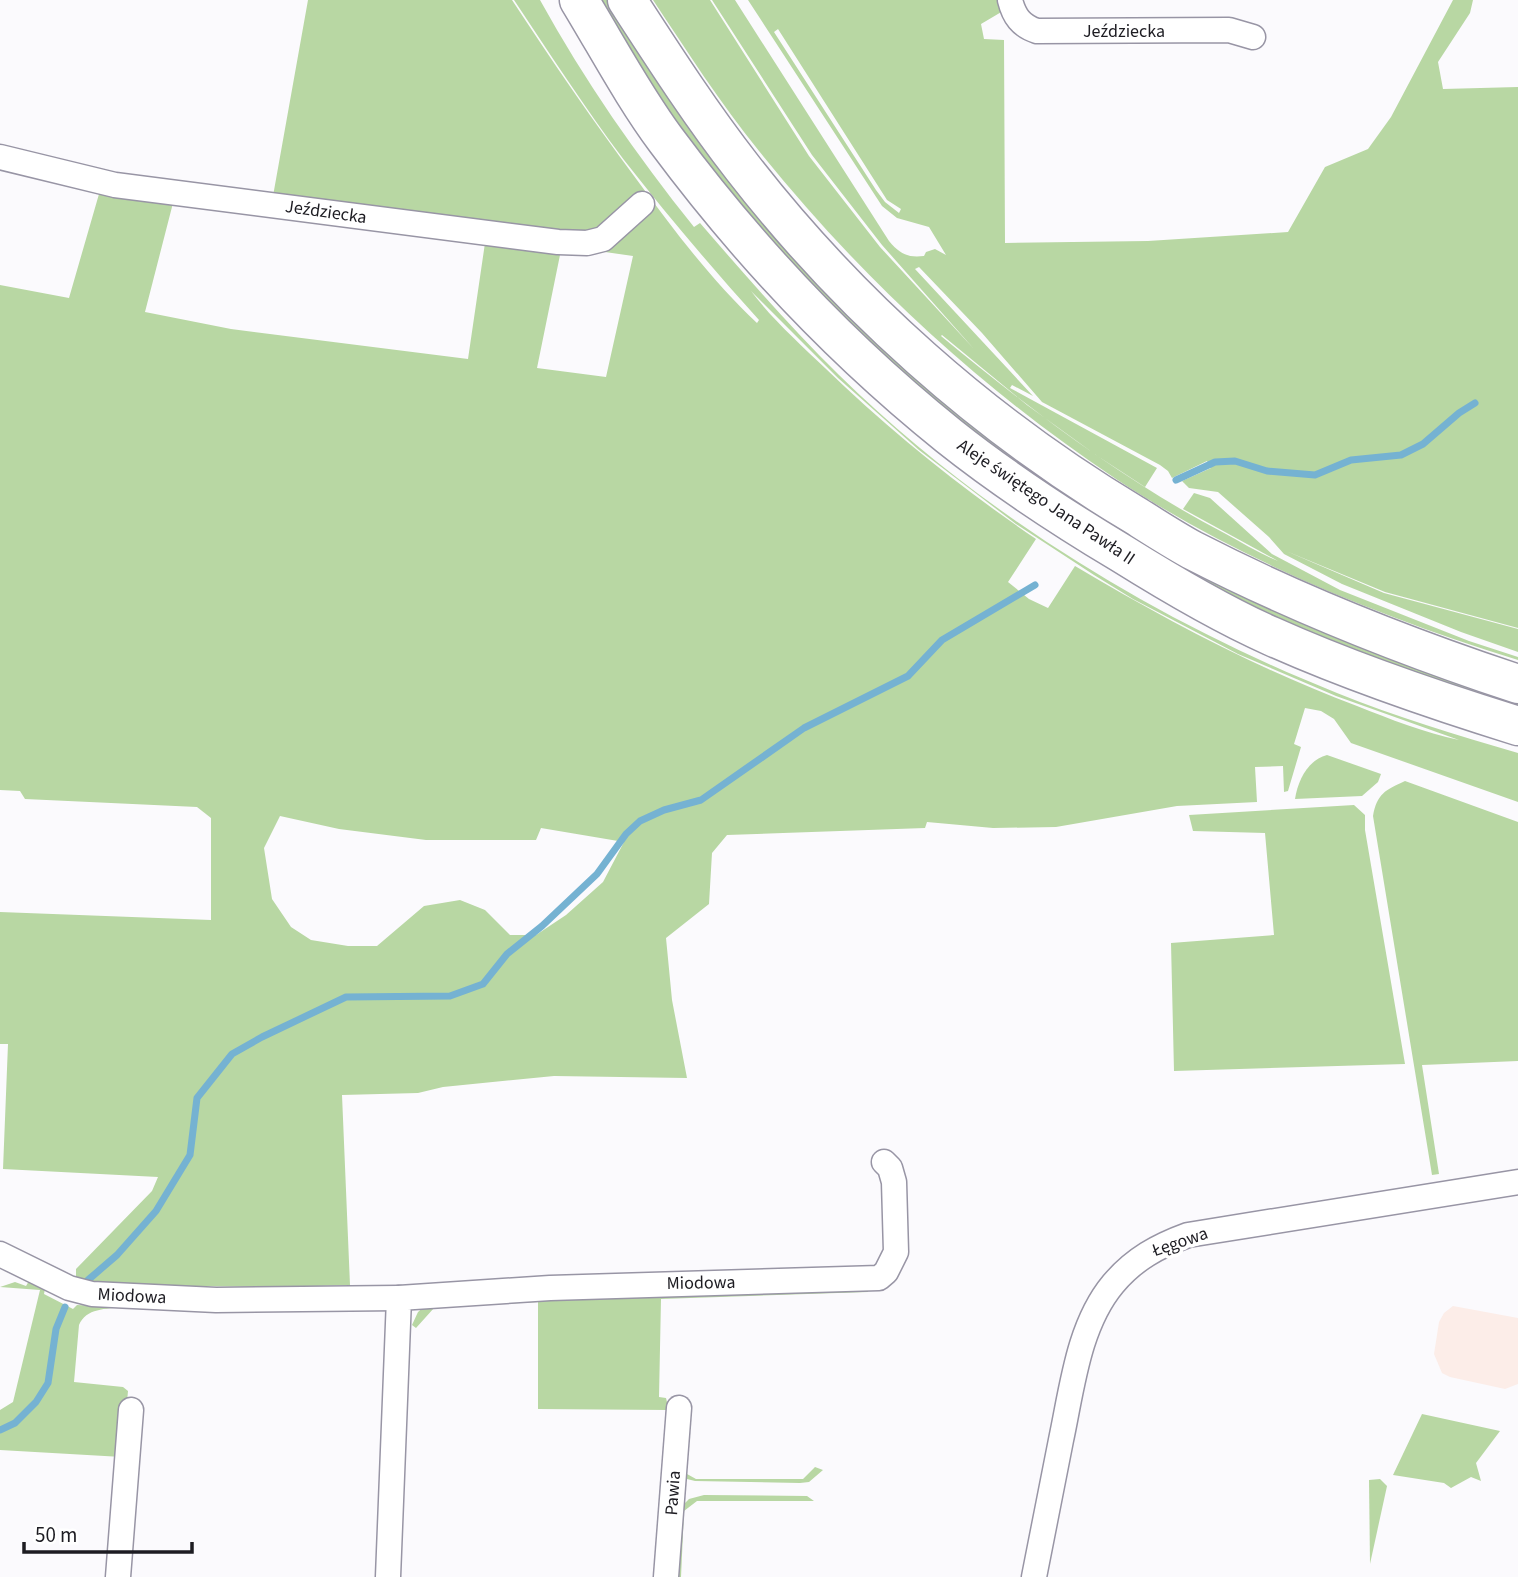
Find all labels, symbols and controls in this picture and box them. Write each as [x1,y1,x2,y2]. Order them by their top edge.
street label: Jeździecka [1083,19,1165,44]
street label: Jeździecka [284,194,368,230]
street label: Aleje świętego Jana Pawła II [952,433,1140,571]
street label: Łęgowa [1148,1221,1211,1264]
street label: Miodowa [666,1270,736,1296]
street label: Miodowa [97,1282,167,1310]
street label: Pawia [659,1470,687,1516]
scale bar [24,1510,192,1554]
text: 50 m [35,1520,77,1550]

